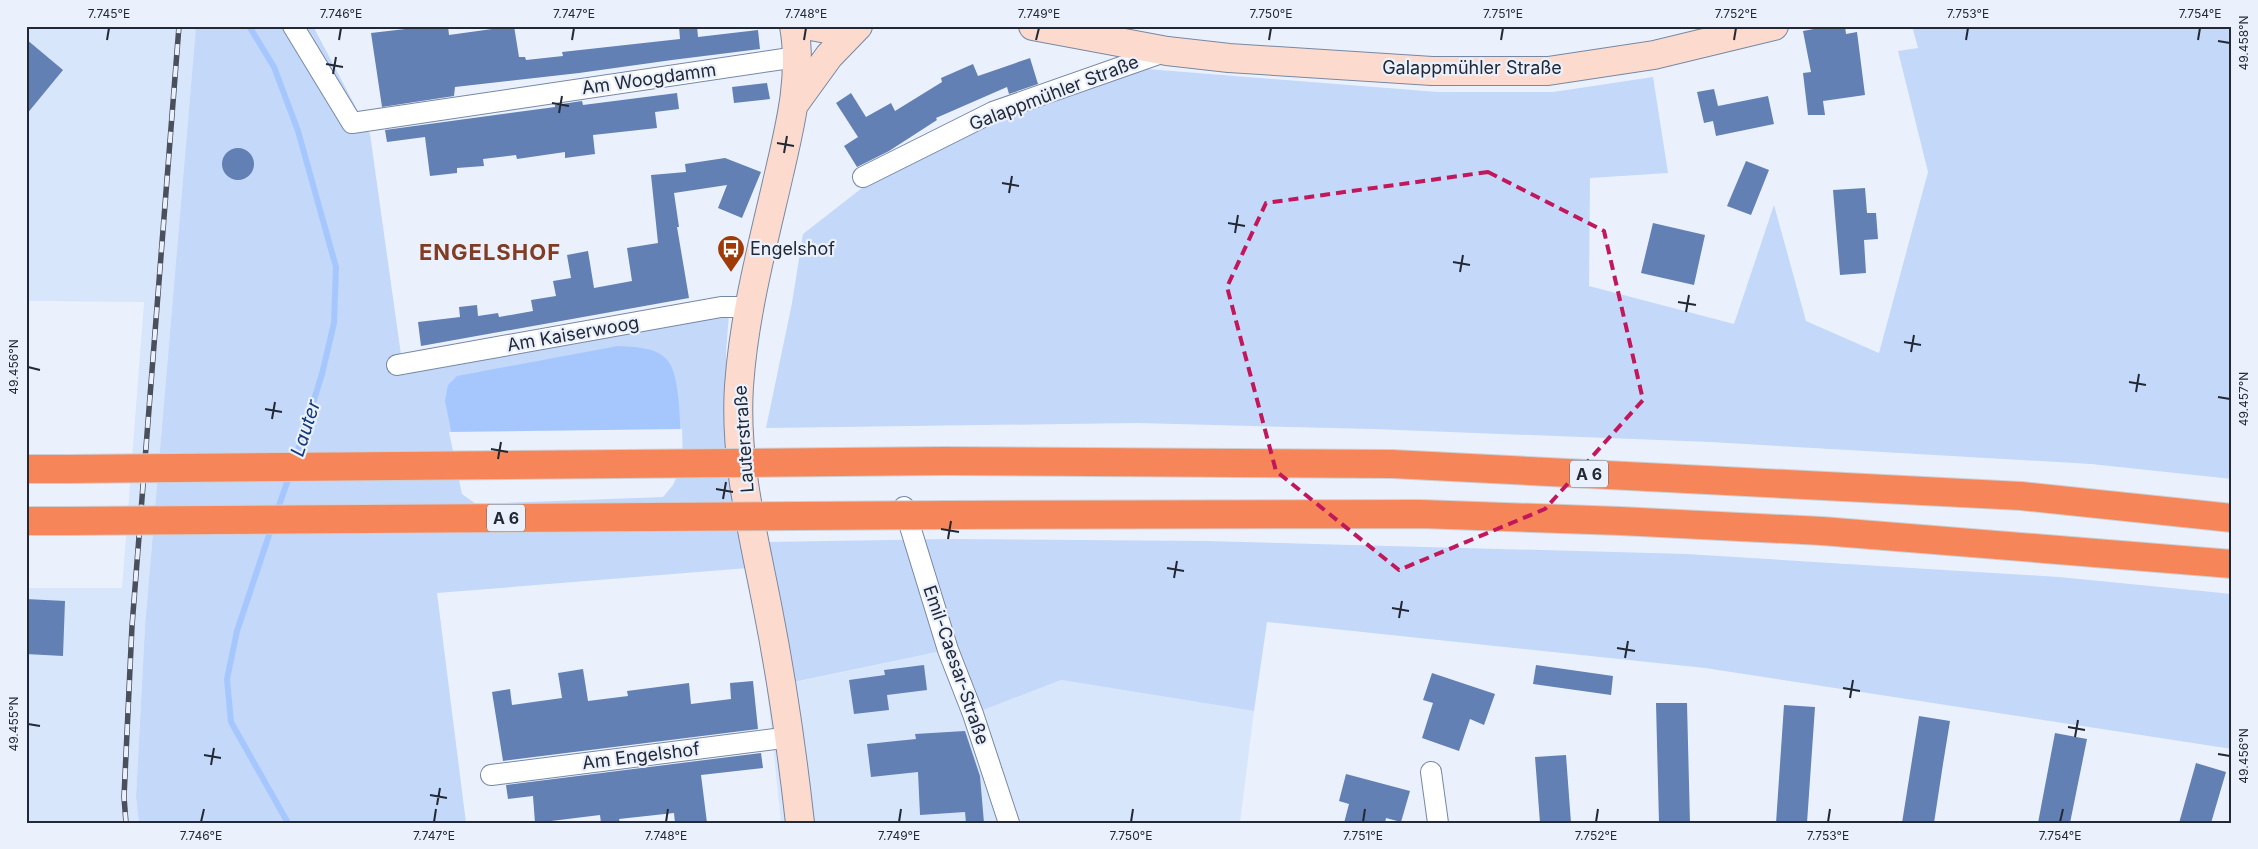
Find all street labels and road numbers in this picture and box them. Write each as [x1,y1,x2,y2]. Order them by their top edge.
street label: Galappmühler Straße [966,51,1141,135]
street label: Galappmühler Straße [1382,57,1562,78]
street label: Am Woogdamm [580,59,717,98]
street label: Am Kaiserwoog [505,312,641,355]
street label: Lauterstraße [729,385,758,494]
road number: A 6 [1570,460,1608,488]
road number: A 6 [487,504,525,532]
street label: Emil-Caesar-Straße [919,582,994,747]
street label: Am Engelshof [581,738,701,773]

